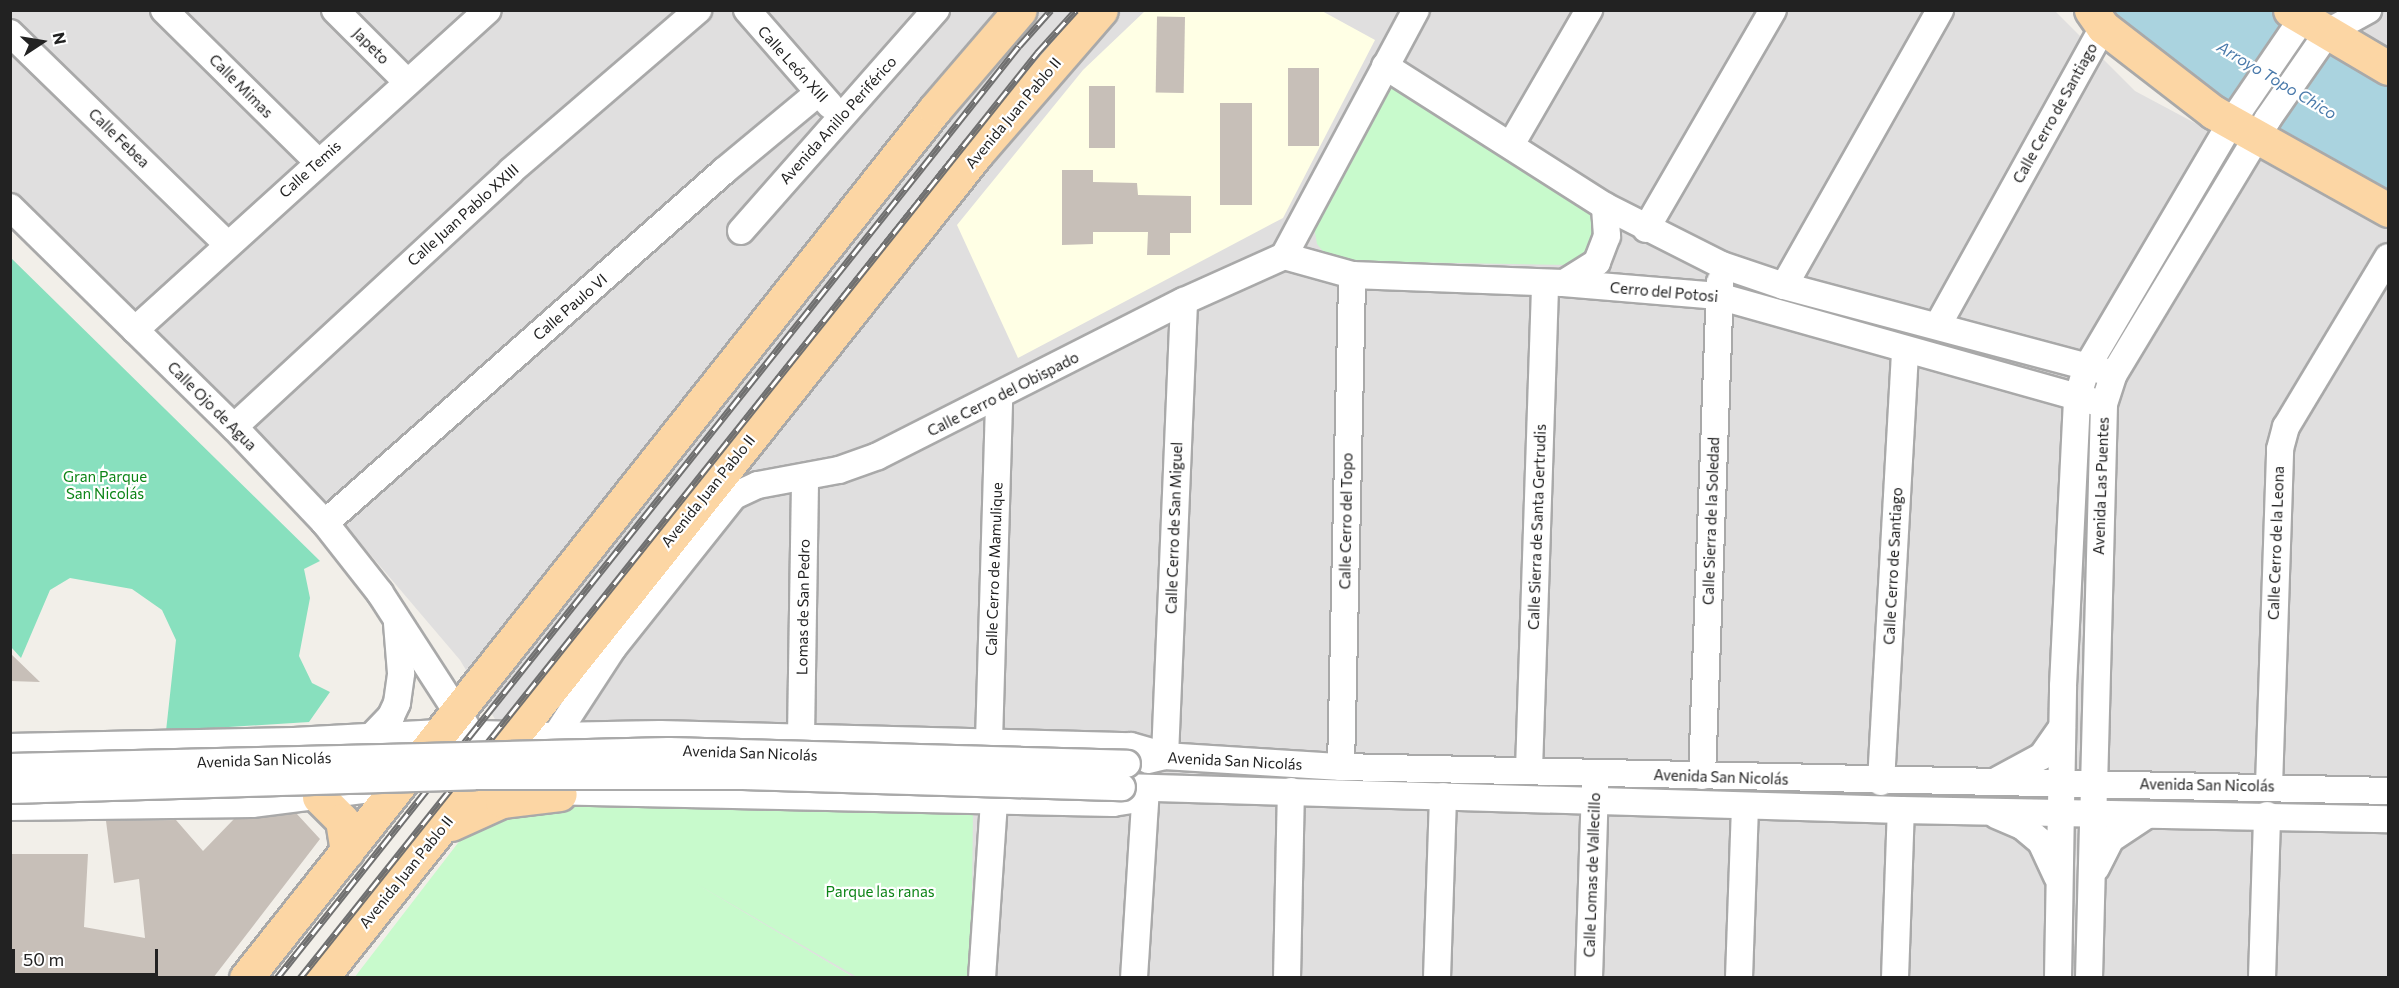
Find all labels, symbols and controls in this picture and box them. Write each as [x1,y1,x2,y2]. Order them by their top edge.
north arrow [12,12,72,72]
street label: Calle León XIII [754,22,832,106]
street label: Japeto [349,24,393,68]
text: N [50,30,71,46]
water label: Arroyo Topo Chico [2214,37,2340,123]
street label: Calle Cerro de Santiago [2009,40,2101,186]
street label: Calle Mimas [205,50,277,122]
street label: Avenida Anillo Periférico [776,52,900,188]
street label: Avenida Juan Pablo II [961,54,1065,172]
street label: Calle Febea [85,105,153,171]
street label: Calle Temis [275,137,345,201]
street label: Calle Juan Pablo XXIII [404,160,522,270]
street label: Calle Paulo VI [529,270,611,344]
street label: Cerro del Potosi [1609,278,1719,306]
street label: Calle Cerro del Obispado [924,348,1082,440]
street label: Calle Ojo de Agua [164,358,260,454]
street label: Avenida Las Puentes [2090,417,2112,555]
street label: Calle Sierra de Santa Gertrudis [1524,424,1550,630]
street label: Avenida Juan Pablo II [657,431,759,551]
street label: Calle Sierra de la Soledad [1699,437,1723,605]
street label: Calle Cerro de San Miguel [1162,442,1186,614]
street label: Calle Cerro del Topo [1336,452,1356,590]
street label: Calle Cerro de la Leona [2264,466,2288,620]
park label: Gran Parque San Nicolás [63,467,147,502]
street label: Calle Cerro de Mamulique [982,482,1006,656]
street label: Calle Cerro de Santiago [1880,487,1906,645]
street label: Lomas de San Pedro [793,539,813,675]
street label: Avenida San Nicolás [682,742,818,764]
street label: Avenida San Nicolás [1167,748,1303,774]
street label: Avenida San Nicolás [196,749,332,771]
street label: Avenida San Nicolás [1653,766,1789,788]
street label: Avenida San Nicolás [2139,775,2275,795]
street label: Calle Lomas de Vallecillo [1580,792,1604,958]
street label: Avenida Juan Pablo II [355,812,457,932]
park label: Parque las ranas [825,883,935,901]
scale bar [15,937,160,975]
text: 50 m [23,948,64,970]

